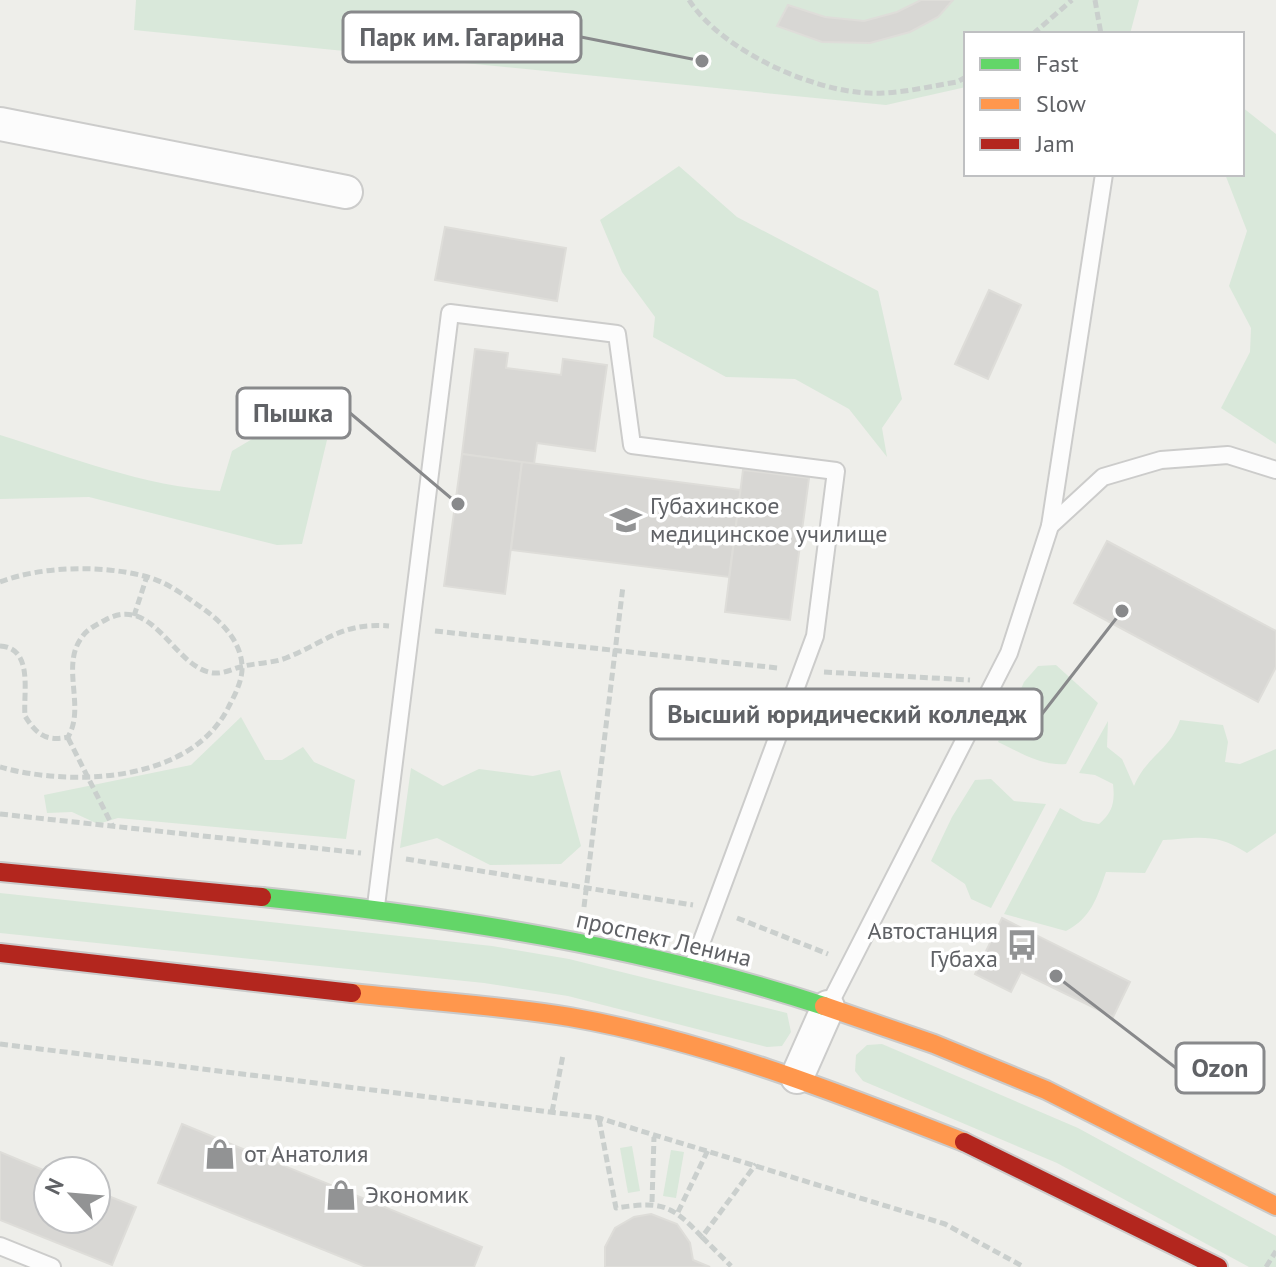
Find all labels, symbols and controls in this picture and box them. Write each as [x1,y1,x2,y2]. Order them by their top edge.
callout: Парк им. Гагарина [343,12,581,62]
text: Парк им. Гагарина [360,20,564,53]
legend [964,32,1244,176]
text: Fast [1036,48,1079,79]
text: Slow [1036,88,1086,119]
text: Jam [1035,128,1074,159]
callout: Пышка [237,388,350,438]
text: Пышка [253,396,333,429]
place label: Губахинское медицинское училище [650,490,887,549]
school or university icon: Губахинское медицинское училище [609,503,643,537]
callout: Высший юридический колледж [651,689,1042,739]
text: Высший юридический колледж [667,697,1028,730]
street label: проспект Ленина [573,903,755,974]
place label: Автостанция Губаха [867,915,998,974]
bus stop icon: Автостанция Губаха [1005,928,1039,962]
callout: Ozon [1176,1043,1264,1093]
text: Ozon [1192,1051,1248,1084]
shop icon: от Анатолия [203,1137,237,1171]
place label: от Анатолия [244,1138,368,1169]
north arrow [32,1155,112,1235]
text: N [38,1174,70,1199]
shop icon: Экономик [324,1178,358,1212]
place label: Экономик [365,1179,469,1210]

